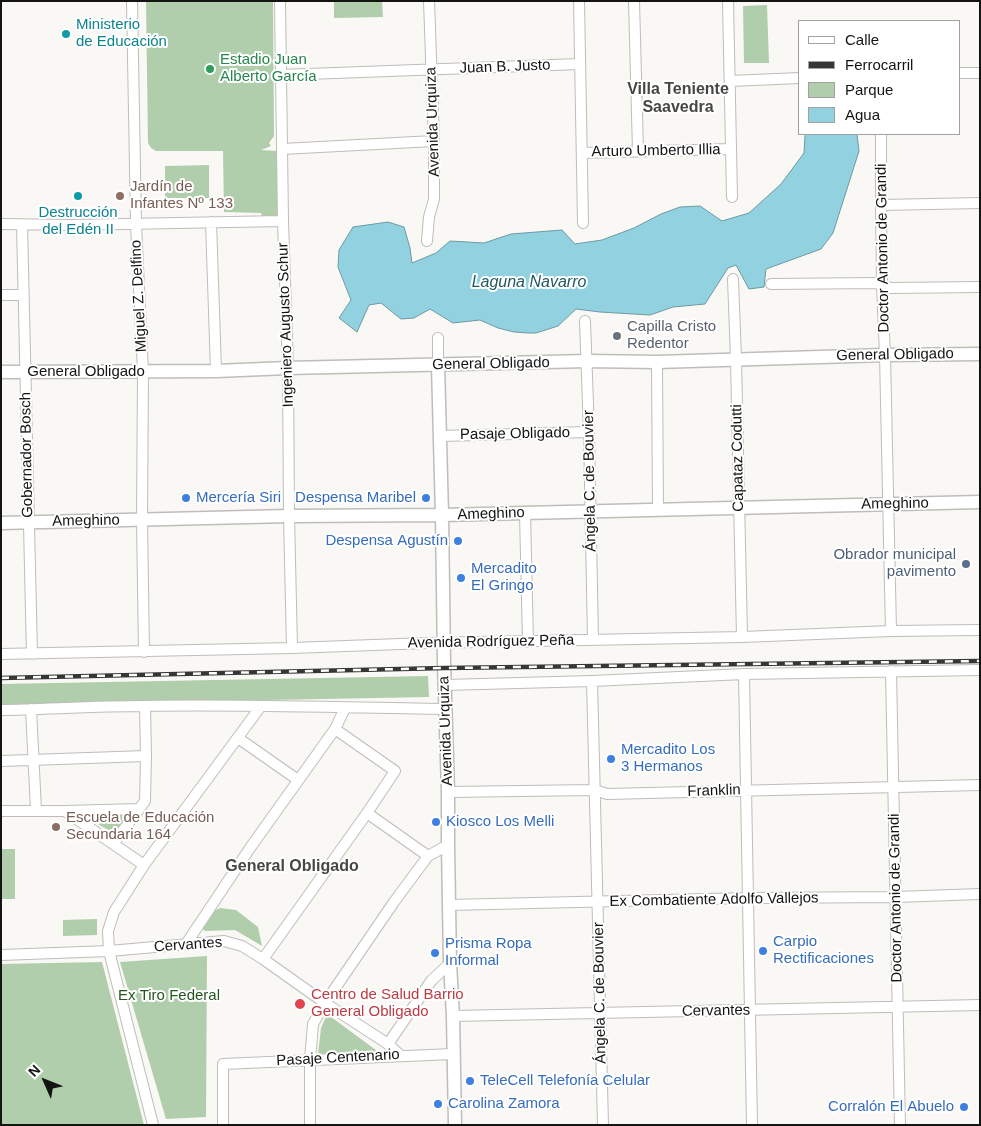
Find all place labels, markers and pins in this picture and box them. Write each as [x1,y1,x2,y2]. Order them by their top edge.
place label: Ministerio de Educación [76,16,167,51]
marker: Ministerio de Educación [60,28,72,40]
place label: Estadio Juan Alberto García [220,51,317,86]
marker: Estadio Juan Alberto García [204,63,216,75]
place label: Jardín de Infantes Nº 133 [130,178,233,213]
marker: Destrucción del Edén II [72,190,84,202]
marker: Jardín de Infantes Nº 133 [114,190,126,202]
place label: Destrucción del Edén II [38,204,118,239]
place label: Capilla Cristo Redentor [627,318,716,353]
marker: Capilla Cristo Redentor [611,330,623,342]
place label: Mercería Siri [196,489,281,507]
place label: Despensa Maribel [295,489,416,507]
marker: Mercería Siri [180,492,192,504]
marker: Despensa Maribel [420,492,432,504]
place label: Despensa Agustín [325,532,448,550]
marker: Despensa Agustín [452,535,464,547]
place label: Obrador municipal pavimento [833,546,956,581]
marker: Obrador municipal pavimento [960,558,972,570]
place label: Mercadito El Gringo [471,560,537,595]
marker: Mercadito El Gringo [455,572,467,584]
place label: Mercadito Los 3 Hermanos [621,741,715,776]
marker: Mercadito Los 3 Hermanos [605,753,617,765]
place label: Escuela de Educación Secundaria 164 [66,809,214,844]
place label: Kiosco Los Melli [446,813,554,831]
marker: Kiosco Los Melli [430,816,442,828]
marker: Escuela de Educación Secundaria 164 [50,821,62,833]
place label: Carpio Rectificaciones [773,933,874,968]
place label: Prisma Ropa Informal [445,935,532,970]
marker: Carpio Rectificaciones [757,945,769,957]
marker: Prisma Ropa Informal [429,947,441,959]
place label: Centro de Salud Barrio General Obligado [311,986,464,1021]
marker: Centro de Salud Barrio General Obligado [293,997,307,1011]
place label: TeleCell Telefonía Celular [480,1072,650,1090]
marker: TeleCell Telefonía Celular [464,1075,476,1087]
place label: Carolina Zamora [448,1095,560,1113]
marker: Carolina Zamora [432,1098,444,1110]
place label: Corralón El Abuelo [828,1098,954,1116]
marker: Corralón El Abuelo [958,1101,970,1113]

